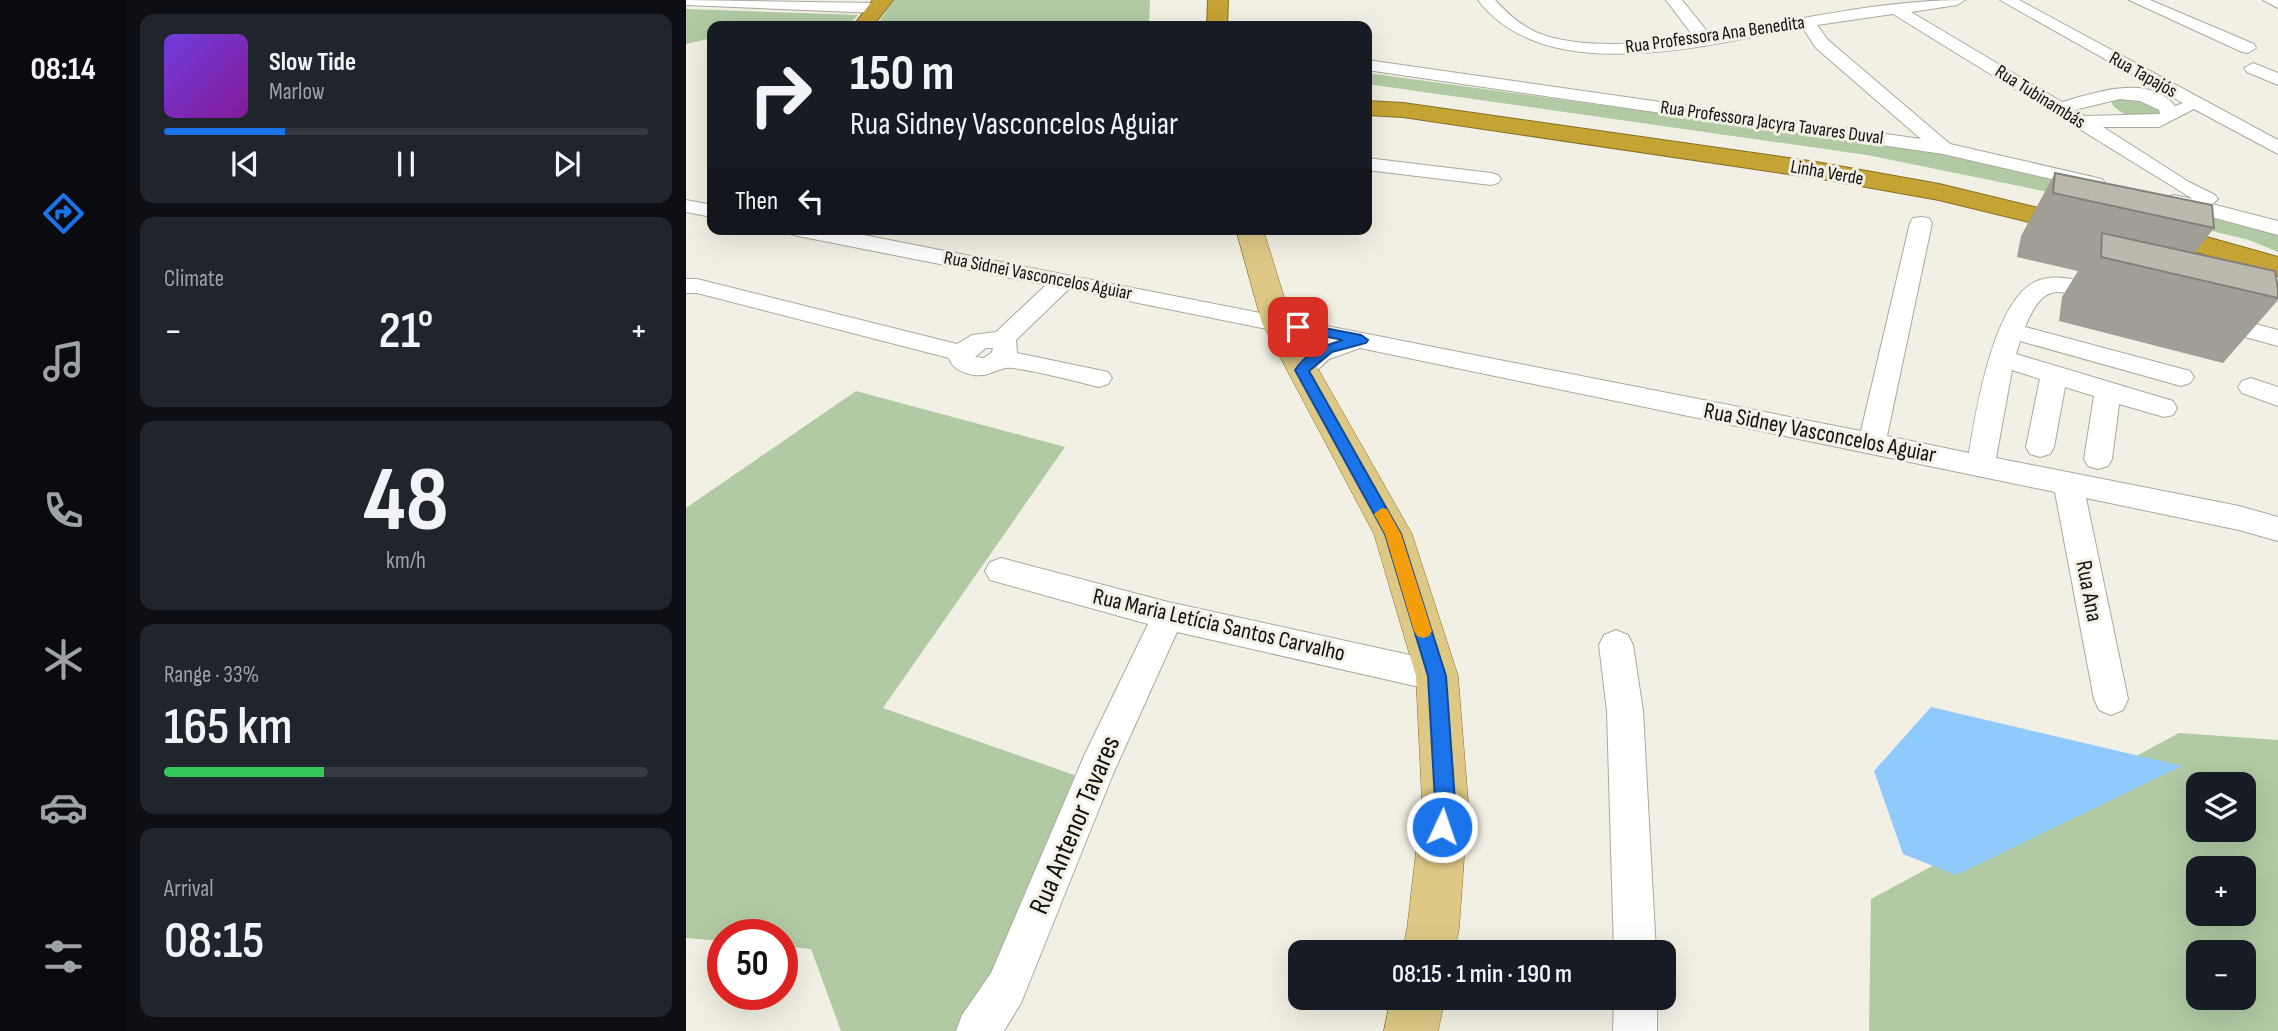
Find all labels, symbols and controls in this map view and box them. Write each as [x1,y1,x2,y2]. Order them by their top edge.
street label: Rua Professora Ana Benedita [1624,11,1806,59]
text: 150 m [850,45,954,104]
text: Slow Tide [269,47,356,78]
street label: Rua Tapajós [2105,47,2181,103]
icon: right [735,49,826,140]
text: 08:14 [30,50,96,89]
street label: Rua Tubinambás [1990,60,2090,134]
text: Marlow [269,78,325,106]
street label: Rua Professora Jacyra Tavares Duval [1659,96,1885,150]
text: Rua Sidney Vasconcelos Aguiar [850,105,1178,144]
icon: previous [226,145,264,183]
icon: pause [387,145,425,183]
icon: next [548,145,586,183]
street label: Linha Verde [1789,155,1865,191]
icon: left [792,182,830,220]
text: Then [735,186,778,217]
icon: directions [39,189,88,238]
street label: Rua Sidnei Vasconcelos Aguiar [942,246,1135,306]
text: Climate [164,265,224,293]
pin [1268,297,1328,357]
text: 21° [379,300,433,363]
icon: arrive [1279,308,1317,346]
text: − [164,309,183,354]
text: + [629,309,648,354]
icon: music [39,337,88,386]
street label: Rua Sidney Vasconcelos Aguiar [1702,397,1939,469]
text: 48 [363,447,449,556]
icon: phone [39,486,88,535]
text: km/h [386,547,426,575]
street label: Rua Ana [2069,558,2109,624]
street label: Rua Maria Letícia Santos Carvalho [1090,582,1348,668]
icon: climate [39,635,88,684]
text: Range · 33% [164,661,259,689]
text: 165 km [164,696,292,759]
street label: Rua Antenor Tavares [1023,731,1127,919]
map controls [2186,772,2256,1010]
button: layers [2186,772,2256,842]
icon: car [39,783,88,832]
position arrow [1405,790,1479,864]
button: + [2186,856,2256,926]
text: Arrival [164,875,213,903]
text: 08:15 [164,910,264,973]
speed limit sign: 50 [707,919,798,1010]
icon: filters [39,932,88,981]
button: − [2186,940,2256,1010]
text: 08:15 · 1 min · 190 m [1392,959,1572,990]

